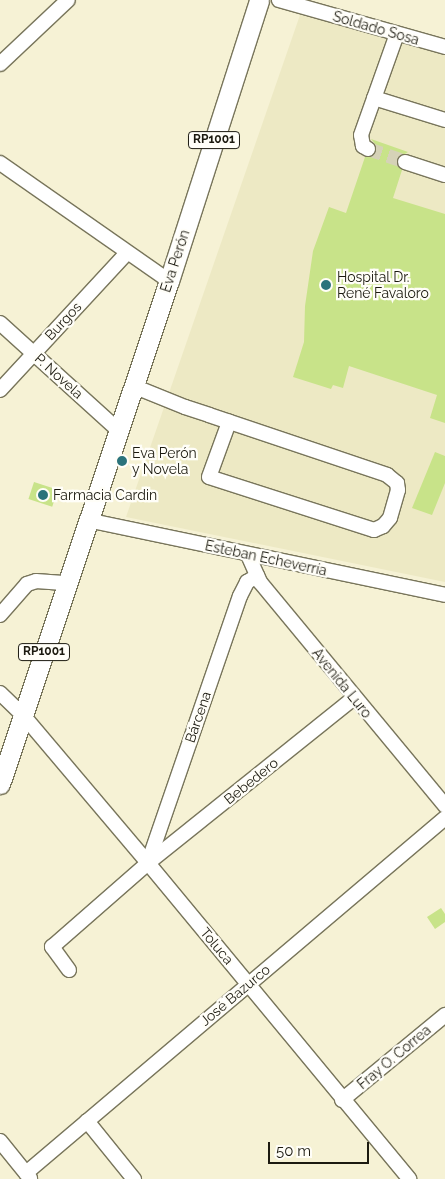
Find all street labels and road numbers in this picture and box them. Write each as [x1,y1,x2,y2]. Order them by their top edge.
street label: Soldado Sosa [331,8,421,48]
road number: RP1001 [188,130,240,150]
street label: Eva Perón [157,228,193,294]
street label: Burgos [41,298,85,344]
street label: P. Novela [31,350,87,402]
street label: Esteban Echeverría [204,537,328,579]
road number: RP1001 [18,642,70,662]
street label: Avenida Luro [309,645,375,721]
street label: Bárcena [181,689,215,745]
street label: Bebedero [221,754,281,808]
street label: Toluca [197,924,237,968]
street label: José Bazurco [197,961,273,1029]
street label: Fray O. Correa [354,1021,434,1093]

